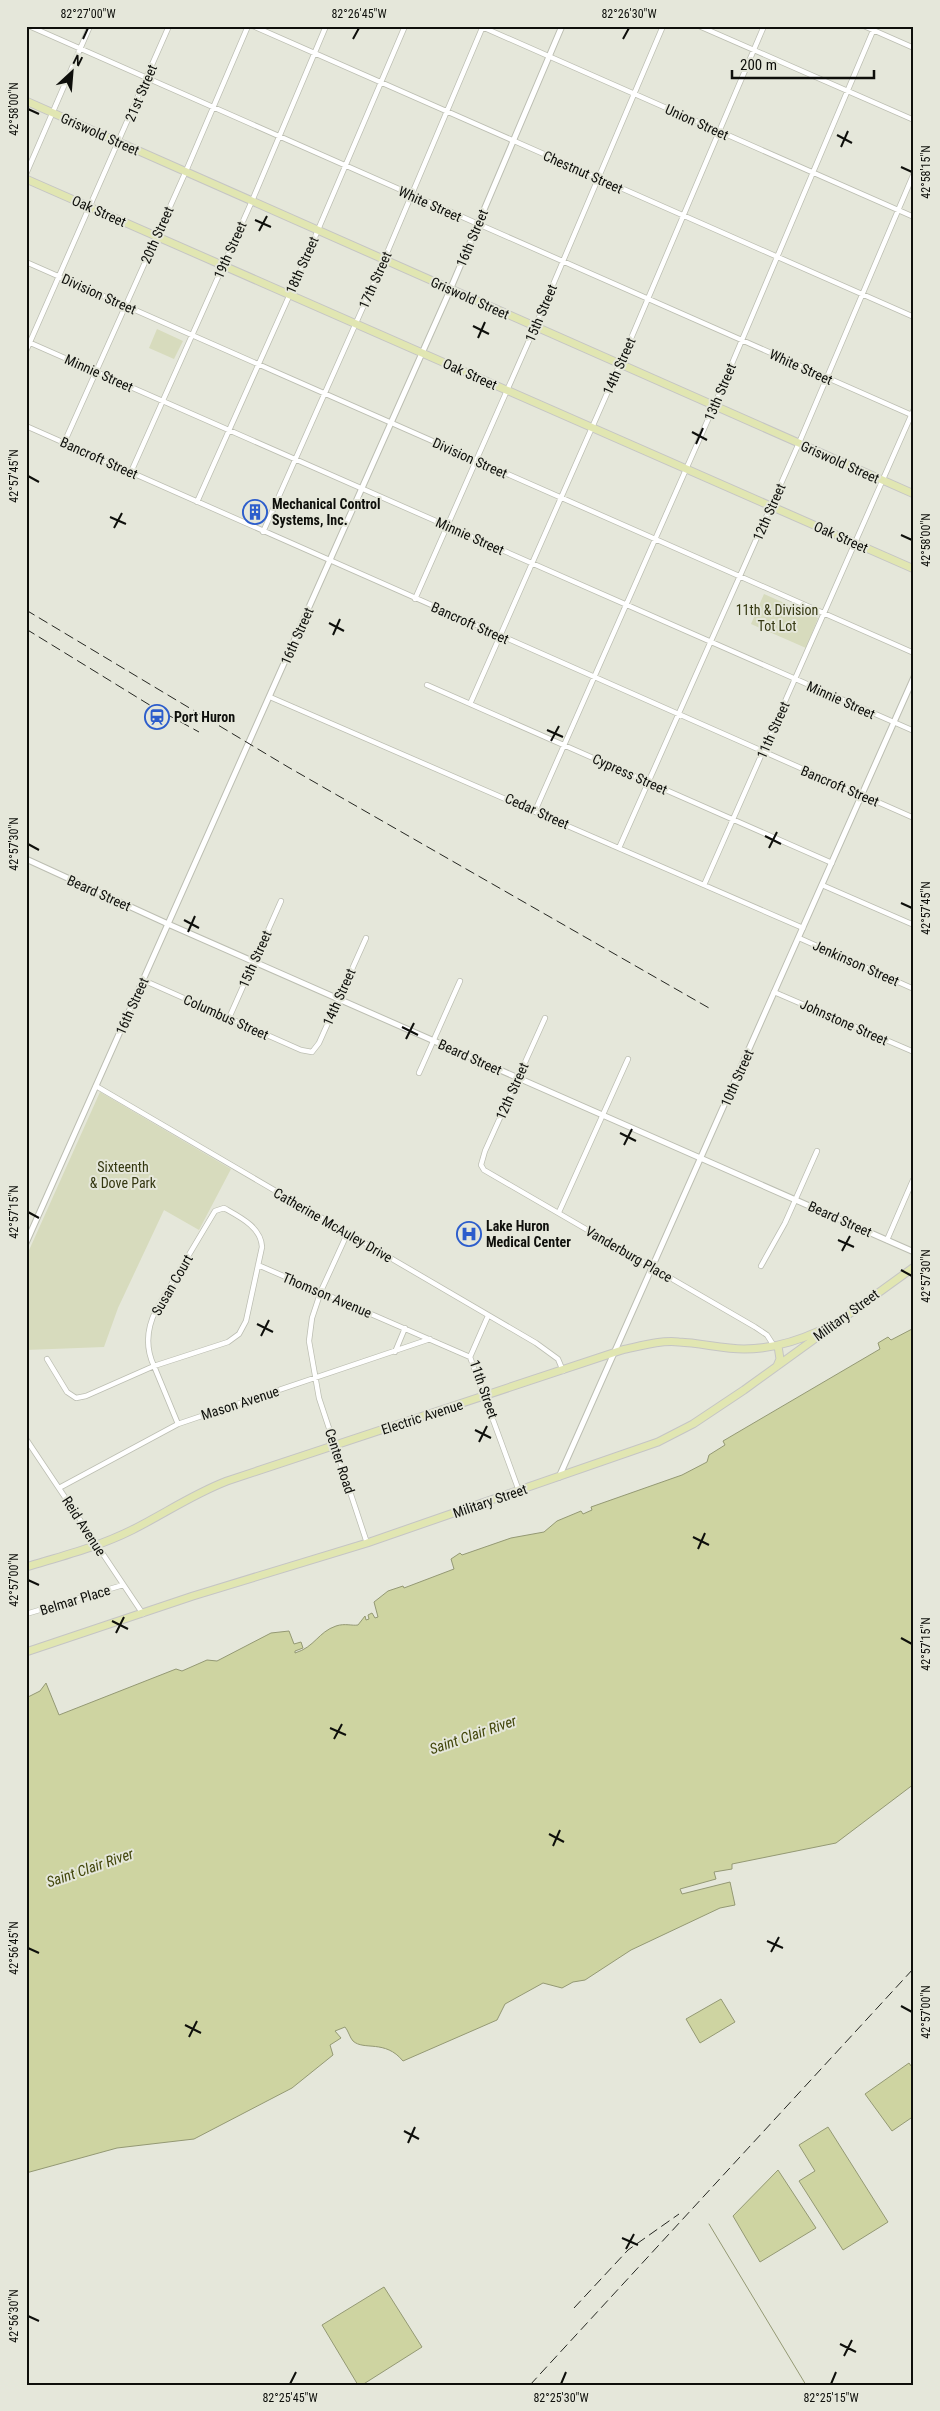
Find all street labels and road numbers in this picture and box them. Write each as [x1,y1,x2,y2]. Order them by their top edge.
street label: 21st Street [122,62,160,124]
street label: Union Street [663,101,731,143]
street label: Griswold Street [58,110,142,158]
street label: Chestnut Street [541,147,625,197]
street label: White Street [396,183,464,225]
street label: Oak Street [70,192,128,230]
street label: 20th Street [137,204,177,266]
street label: 16th Street [453,207,491,269]
street label: 19th Street [210,219,250,281]
street label: 18th Street [282,234,322,296]
street label: 17th Street [355,249,395,311]
street label: Division Street [59,270,139,318]
street label: Griswold Street [428,274,512,322]
street label: 15th Street [522,282,560,344]
street label: 14th Street [599,335,639,397]
street label: White Street [767,346,835,388]
street label: Minnie Street [62,351,136,395]
street label: Oak Street [441,355,499,393]
street label: 13th Street [701,361,739,423]
street label: Bancroft Street [58,434,140,482]
street label: Division Street [430,434,510,482]
street label: Griswold Street [798,438,882,486]
street label: 12th Street [749,481,789,543]
street label: Minnie Street [433,514,507,558]
street label: Oak Street [812,518,870,556]
street label: Bancroft Street [429,599,511,647]
street label: 16th Street [277,605,317,667]
street label: Minnie Street [804,678,878,722]
street label: 11th Street [753,699,793,761]
street label: Cypress Street [590,750,670,798]
street label: Bancroft Street [799,762,881,810]
street label: Cedar Street [502,790,572,832]
street label: Beard Street [65,872,133,914]
street label: 15th Street [235,928,275,990]
street label: Jenkinson Street [810,937,902,989]
street label: 14th Street [319,966,359,1028]
street label: 16th Street [112,975,152,1037]
street label: Columbus Street [181,991,271,1043]
street label: Johnstone Street [798,996,890,1048]
street label: Beard Street [436,1036,504,1078]
street label: 10th Street [717,1047,757,1109]
street label: 12th Street [492,1060,532,1122]
street label: Catherine McAuley Drive [271,1184,396,1266]
street label: Beard Street [806,1198,874,1240]
street label: Vanderburg Place [583,1223,676,1286]
street label: Susan Court [148,1252,196,1318]
street label: Thomson Avenue [280,1269,374,1321]
street label: Military Street [810,1286,882,1344]
street label: 11th Street [467,1358,501,1420]
street label: Mason Avenue [199,1383,281,1423]
street label: Electric Avenue [379,1396,465,1438]
street label: Center Road [322,1426,358,1496]
street label: Military Street [451,1481,529,1521]
street label: Reid Avenue [59,1493,109,1559]
street label: Belmar Place [38,1582,113,1618]

